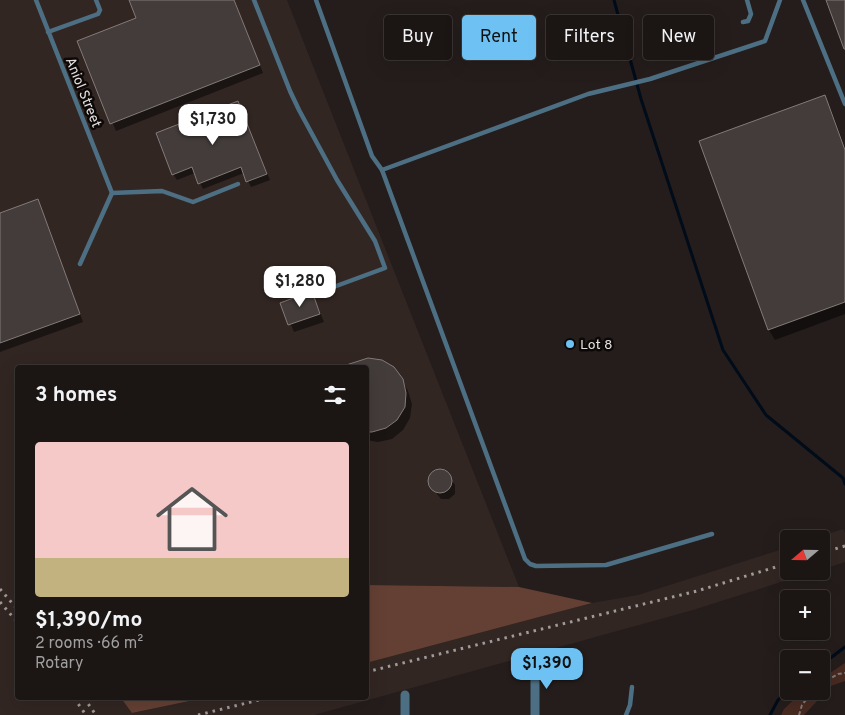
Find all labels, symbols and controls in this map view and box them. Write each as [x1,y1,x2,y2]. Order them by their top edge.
chip: Buy [384,15,452,60]
chip: Rent [462,15,536,60]
chip: Filters [546,15,633,60]
chip: New [643,15,714,60]
street label: Aniol Street [61,55,104,130]
pin: $1,730 [172,104,254,146]
text: $1,730 [189,110,237,130]
pin: $1,280 [259,266,341,308]
text: $1,280 [275,272,325,292]
place label: Lot 8 [580,337,613,354]
marker: Lot 8 [564,338,576,350]
icon: filters [321,381,349,409]
text: 3 homes [35,382,117,409]
icon: home [147,474,237,564]
north arrow [780,530,830,580]
map controls [780,530,830,700]
button: + [780,590,830,640]
text: $1,390/mo [35,607,142,634]
text: 2 rooms · 66 m² [35,634,143,654]
pin: $1,390 [506,648,588,690]
button: − [780,650,830,700]
text: Rotary [35,654,83,674]
text: $1,390 [522,654,572,674]

